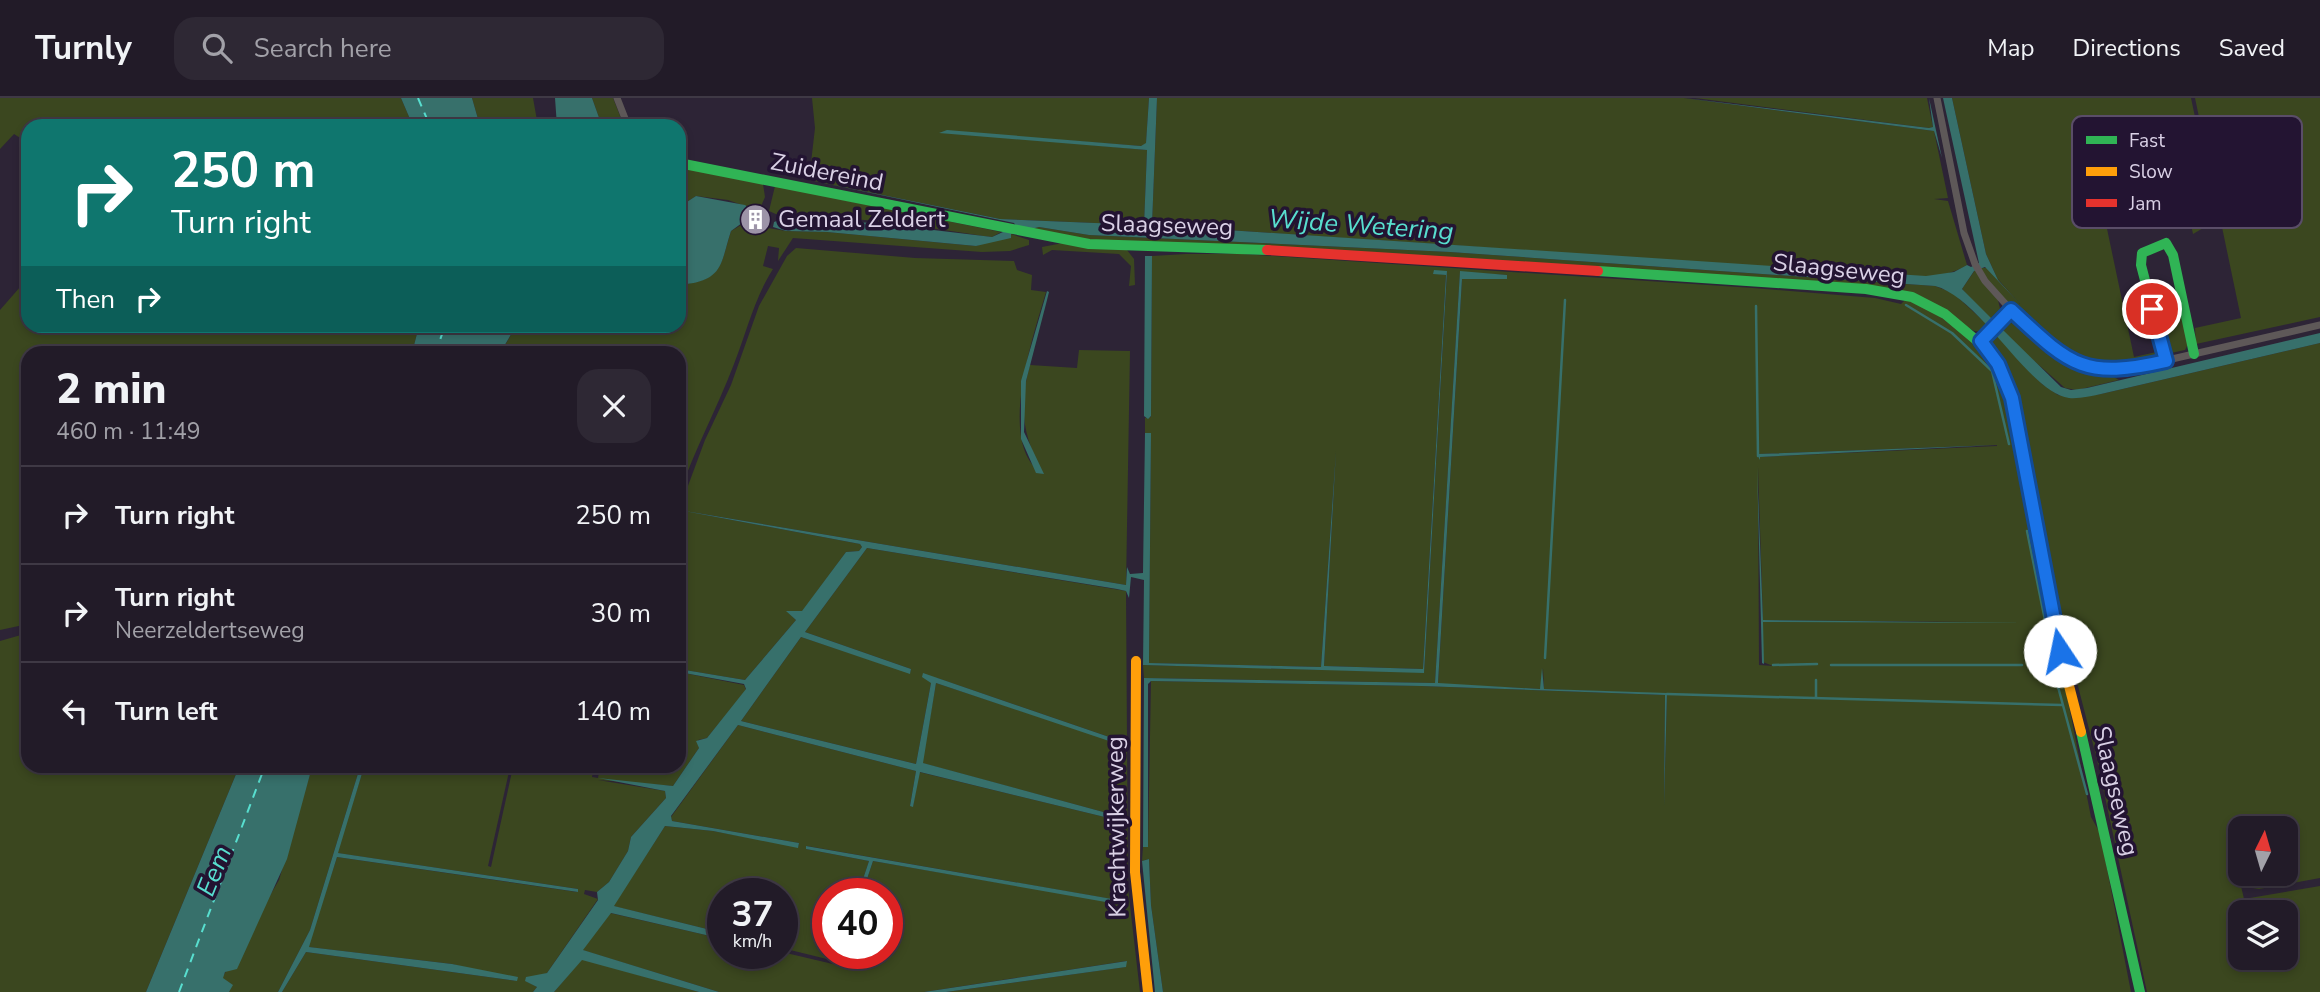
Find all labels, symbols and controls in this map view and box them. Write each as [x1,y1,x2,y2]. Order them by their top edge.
search box [174,17,664,80]
text: Turnly [35,26,132,71]
icon: search [198,29,236,67]
text: Search here [254,31,392,66]
text: Map [1987,32,2034,64]
text: Directions [2072,32,2181,64]
text: Saved [2219,32,2285,64]
legend [2072,116,2302,228]
text: Fast [2129,128,2165,154]
text: 250 m [171,137,315,204]
street label: Zuidereind [768,145,886,199]
icon: right [56,147,147,238]
text: Slow [2129,159,2173,185]
text: Jam [2128,191,2162,217]
text: Turn right [171,201,311,244]
water label: Wijde Wetering [1267,201,1455,249]
building icon: Gemaal Zeldert [738,202,772,236]
place label: Gemaal Zeldert [778,203,946,235]
street label: Slaagseweg [1100,207,1234,243]
street label: Slaagseweg [1772,246,1906,292]
pin [2122,279,2182,339]
icon: right [129,280,167,318]
text: Then [56,282,115,317]
icon: arrive [2133,290,2171,328]
text: 2 min [56,361,166,418]
button: close [577,369,651,443]
text: 460 m · 11:49 [56,416,201,447]
icon: right [56,496,94,534]
text: Turn right [115,498,234,533]
text: 250 m [575,498,651,533]
text: Turn right [115,580,234,615]
icon: right [56,594,94,632]
text: 30 m [591,596,651,631]
position arrow [2023,614,2097,688]
text: Neerzeldertseweg [115,615,305,646]
icon: left [56,692,94,730]
text: Turn left [115,694,218,729]
text: 140 m [575,694,651,729]
street label: Slaagseweg [2086,723,2146,859]
street label: Krachtwijkerweg [1098,736,1134,918]
north arrow [2228,816,2298,886]
map controls [2228,816,2298,970]
water label: Eem [188,841,240,901]
speed limit sign: 40 [812,878,903,969]
text: 37 [731,891,774,938]
button: layers [2228,900,2298,970]
text: km/h [733,929,772,953]

